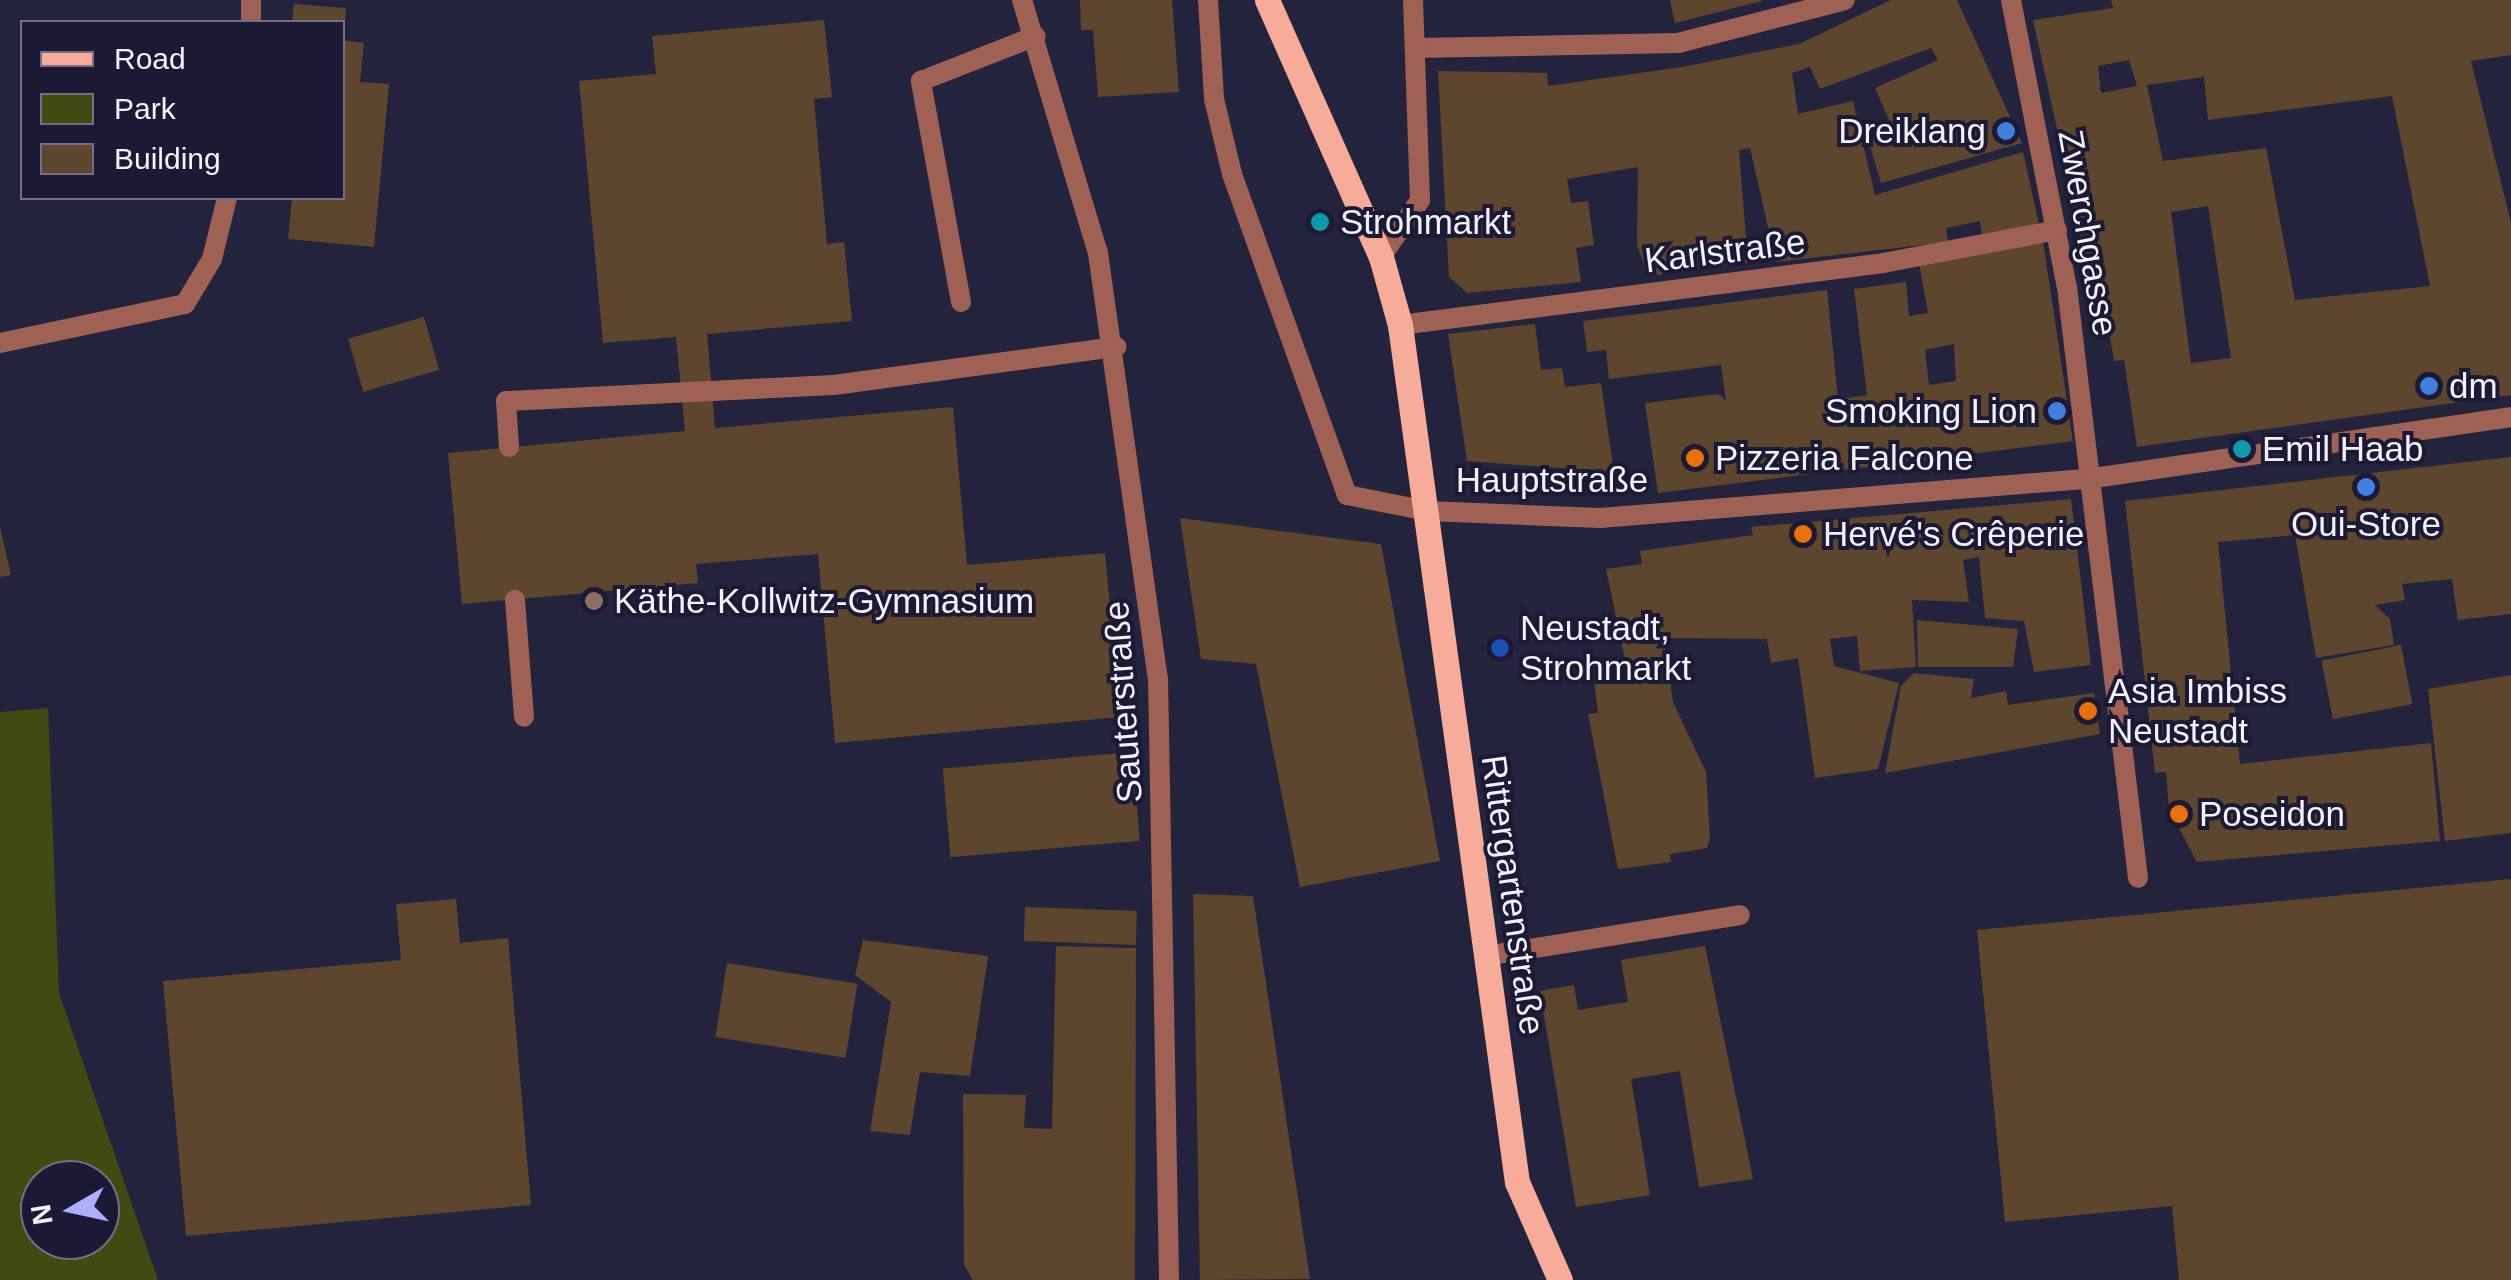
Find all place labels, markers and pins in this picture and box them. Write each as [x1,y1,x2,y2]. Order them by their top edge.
place label: Dreiklang [1838,110,1986,152]
marker: Dreiklang [1995,120,2017,142]
place label: Strohmarkt [1340,201,1511,243]
marker: Strohmarkt [1309,211,1331,233]
place label: dm [2449,365,2498,407]
marker: dm [2418,375,2440,397]
place label: Smoking Lion [1825,390,2037,432]
marker: Smoking Lion [2046,400,2068,422]
place label: Emil Haab [2262,428,2423,470]
place label: Pizzeria Falcone [1715,437,1974,479]
marker: Emil Haab [2231,438,2253,460]
marker: Pizzeria Falcone [1684,447,1706,469]
marker: Oui-Store [2355,476,2377,498]
place label: Oui-Store [2291,503,2441,545]
place label: Hervé's Crêperie [1823,513,2084,555]
marker: Hervé's Crêperie [1792,523,1814,545]
place label: Käthe-Kollwitz-Gymnasium [614,580,1034,622]
marker: Käthe-Kollwitz-Gymnasium [583,590,605,612]
place label: Neustadt, Strohmarkt [1520,607,1691,689]
marker: Neustadt, Strohmarkt [1489,637,1511,659]
place label: Asia Imbiss Neustadt [2108,670,2287,752]
marker: Asia Imbiss Neustadt [2077,700,2099,722]
place label: Poseidon [2199,793,2345,835]
marker: Poseidon [2168,803,2190,825]

